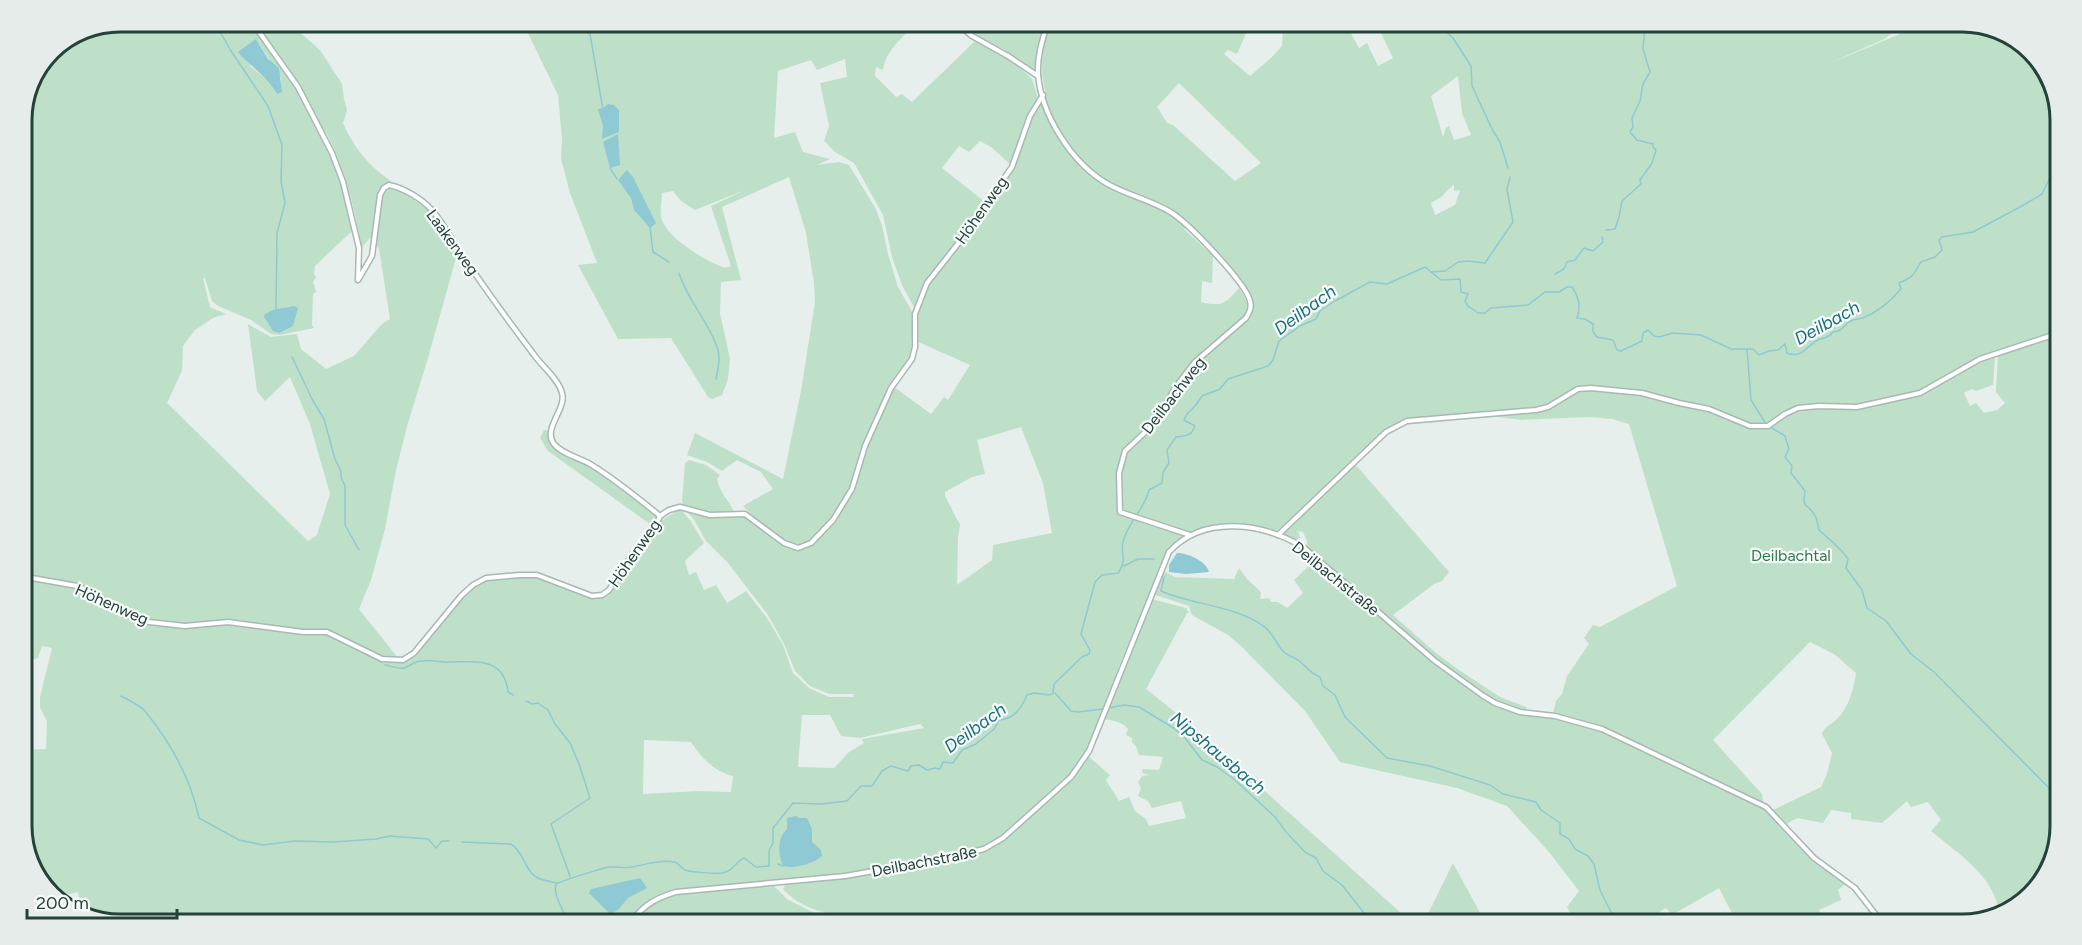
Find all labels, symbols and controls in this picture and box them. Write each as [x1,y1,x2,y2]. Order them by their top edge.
street label: Höhenweg [951,173,1012,248]
street label: Laakerweg [422,206,483,279]
water label: Deilbach [1270,280,1340,340]
water label: Deilbach [1790,296,1864,350]
street label: Deilbachweg [1137,353,1209,438]
street label: Höhenweg [604,516,665,591]
street label: Deilbachstraße [1288,537,1383,620]
park label: Deilbachtal [1751,546,1831,565]
street label: Höhenweg [72,580,151,629]
water label: Deilbach [940,698,1010,758]
water label: Nipshausbach [1166,707,1270,799]
street label: Deilbachstraße [870,842,979,881]
scale bar [27,882,177,920]
text: 200 m [36,892,89,914]

